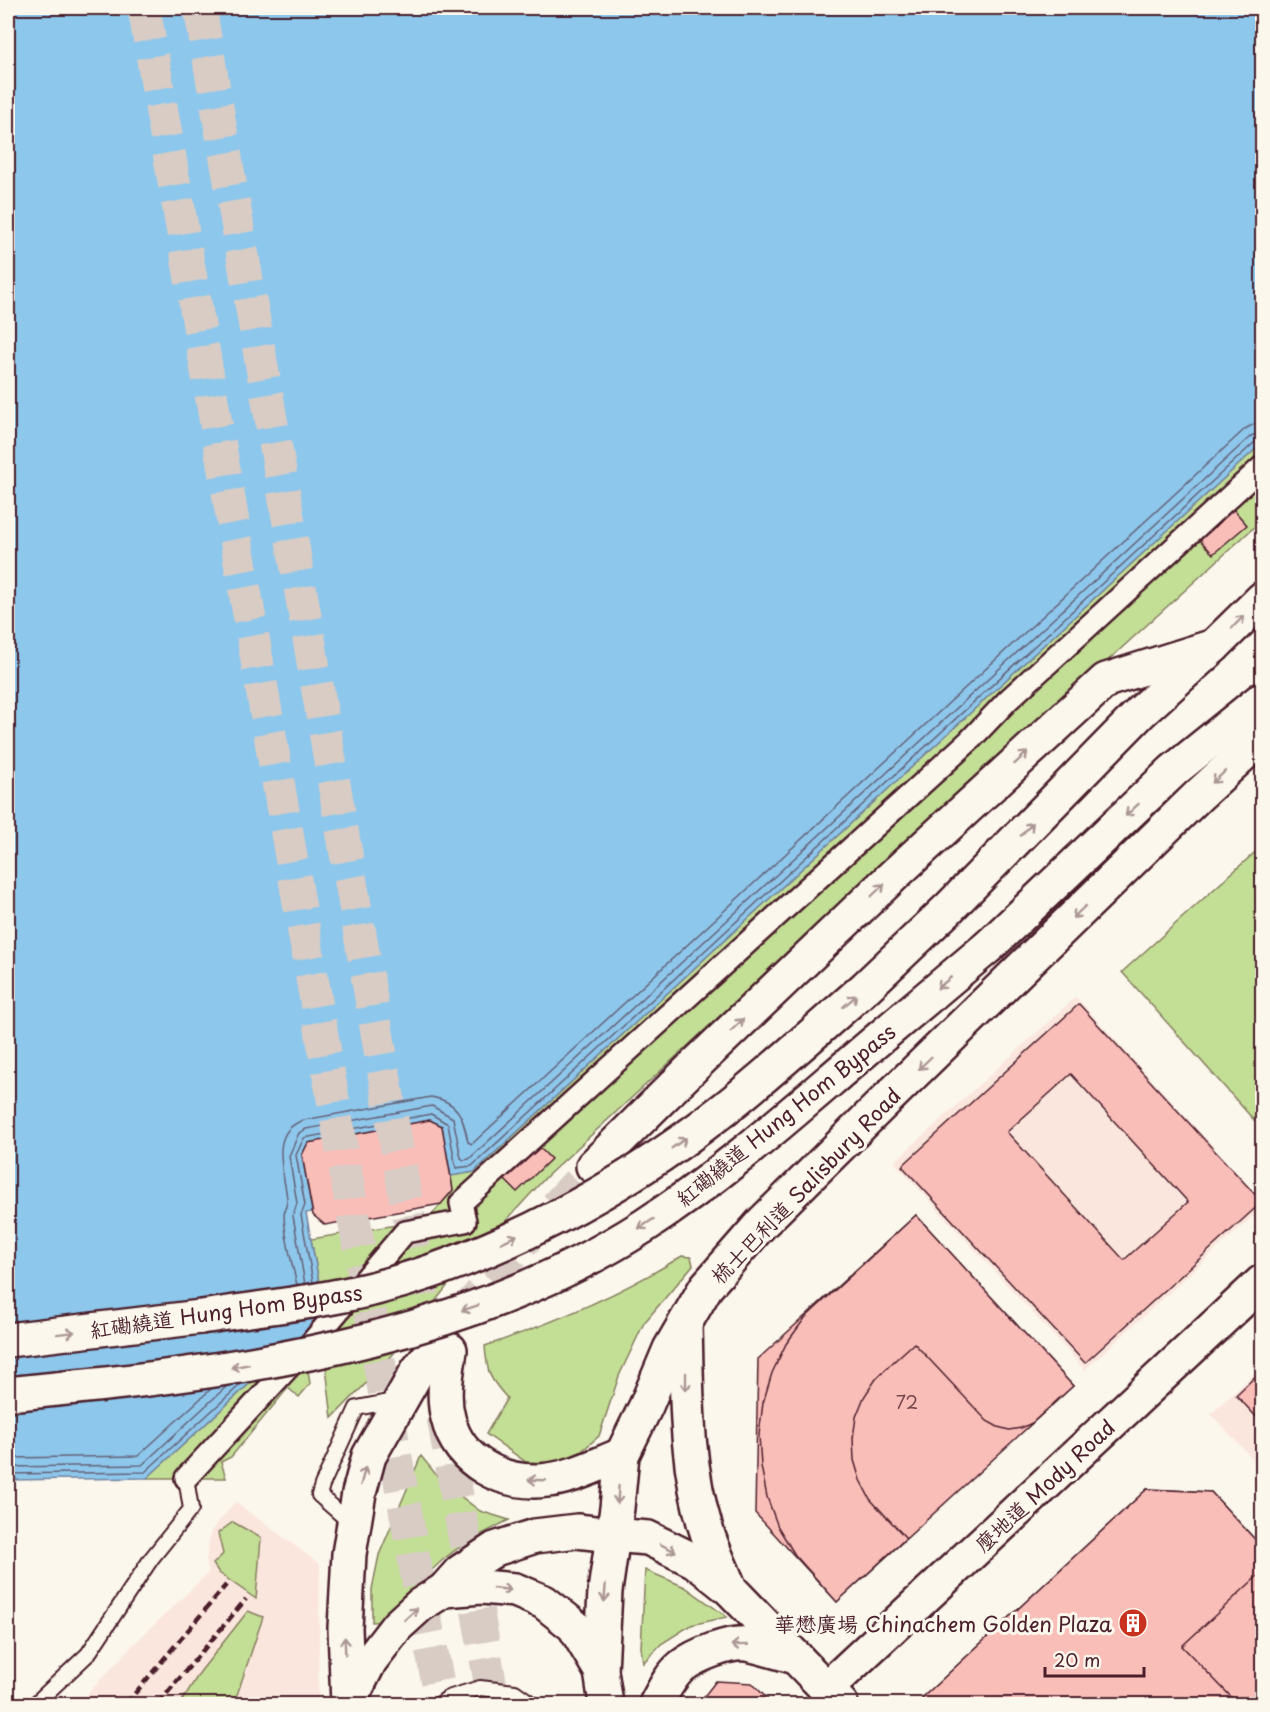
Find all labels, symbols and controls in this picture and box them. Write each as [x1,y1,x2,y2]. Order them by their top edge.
one-way arrow [1231,615,1246,630]
one-way arrow [1014,751,1029,765]
one-way arrow [1212,770,1227,784]
one-way arrow [1124,803,1139,817]
one-way arrow [1019,821,1034,836]
one-way arrow [871,883,886,897]
one-way arrow [1071,905,1086,920]
one-way arrow [936,977,952,990]
one-way arrow [842,994,857,1008]
street label: 紅磡繞道 Hung Hom Bypass [668,1015,902,1213]
one-way arrow [730,1018,745,1032]
one-way arrow [917,1056,932,1071]
street label: 梳士巴利道 Salisbury Road [702,1080,908,1290]
one-way arrow [670,1137,686,1149]
one-way arrow [637,1218,654,1231]
one-way arrow [500,1233,518,1244]
street label: 紅磡繞道 Hung Hom Bypass [88,1275,364,1345]
one-way arrow [461,1303,480,1314]
one-way arrow [55,1328,75,1339]
one-way arrow [231,1361,251,1372]
one-way arrow [680,1371,692,1391]
house number: 72 [896,1388,918,1415]
street label: 麼地道 Mody Road [966,1411,1122,1559]
one-way arrow [358,1466,370,1485]
one-way arrow [527,1475,547,1486]
one-way arrow [613,1485,624,1505]
one-way arrow [658,1542,676,1554]
one-way arrow [599,1582,610,1602]
one-way arrow [491,1584,511,1595]
one-way arrow [403,1607,418,1621]
place label: 華懋廣場 Chinachem Golden Plaza [774,1607,1113,1639]
building icon: 華懋廣場 Chinachem Golden Plaza [1117,1607,1149,1639]
one-way arrow [340,1637,351,1657]
one-way arrow [730,1640,750,1651]
scale bar [1045,1640,1144,1678]
text: 20 m [1054,1646,1100,1673]

